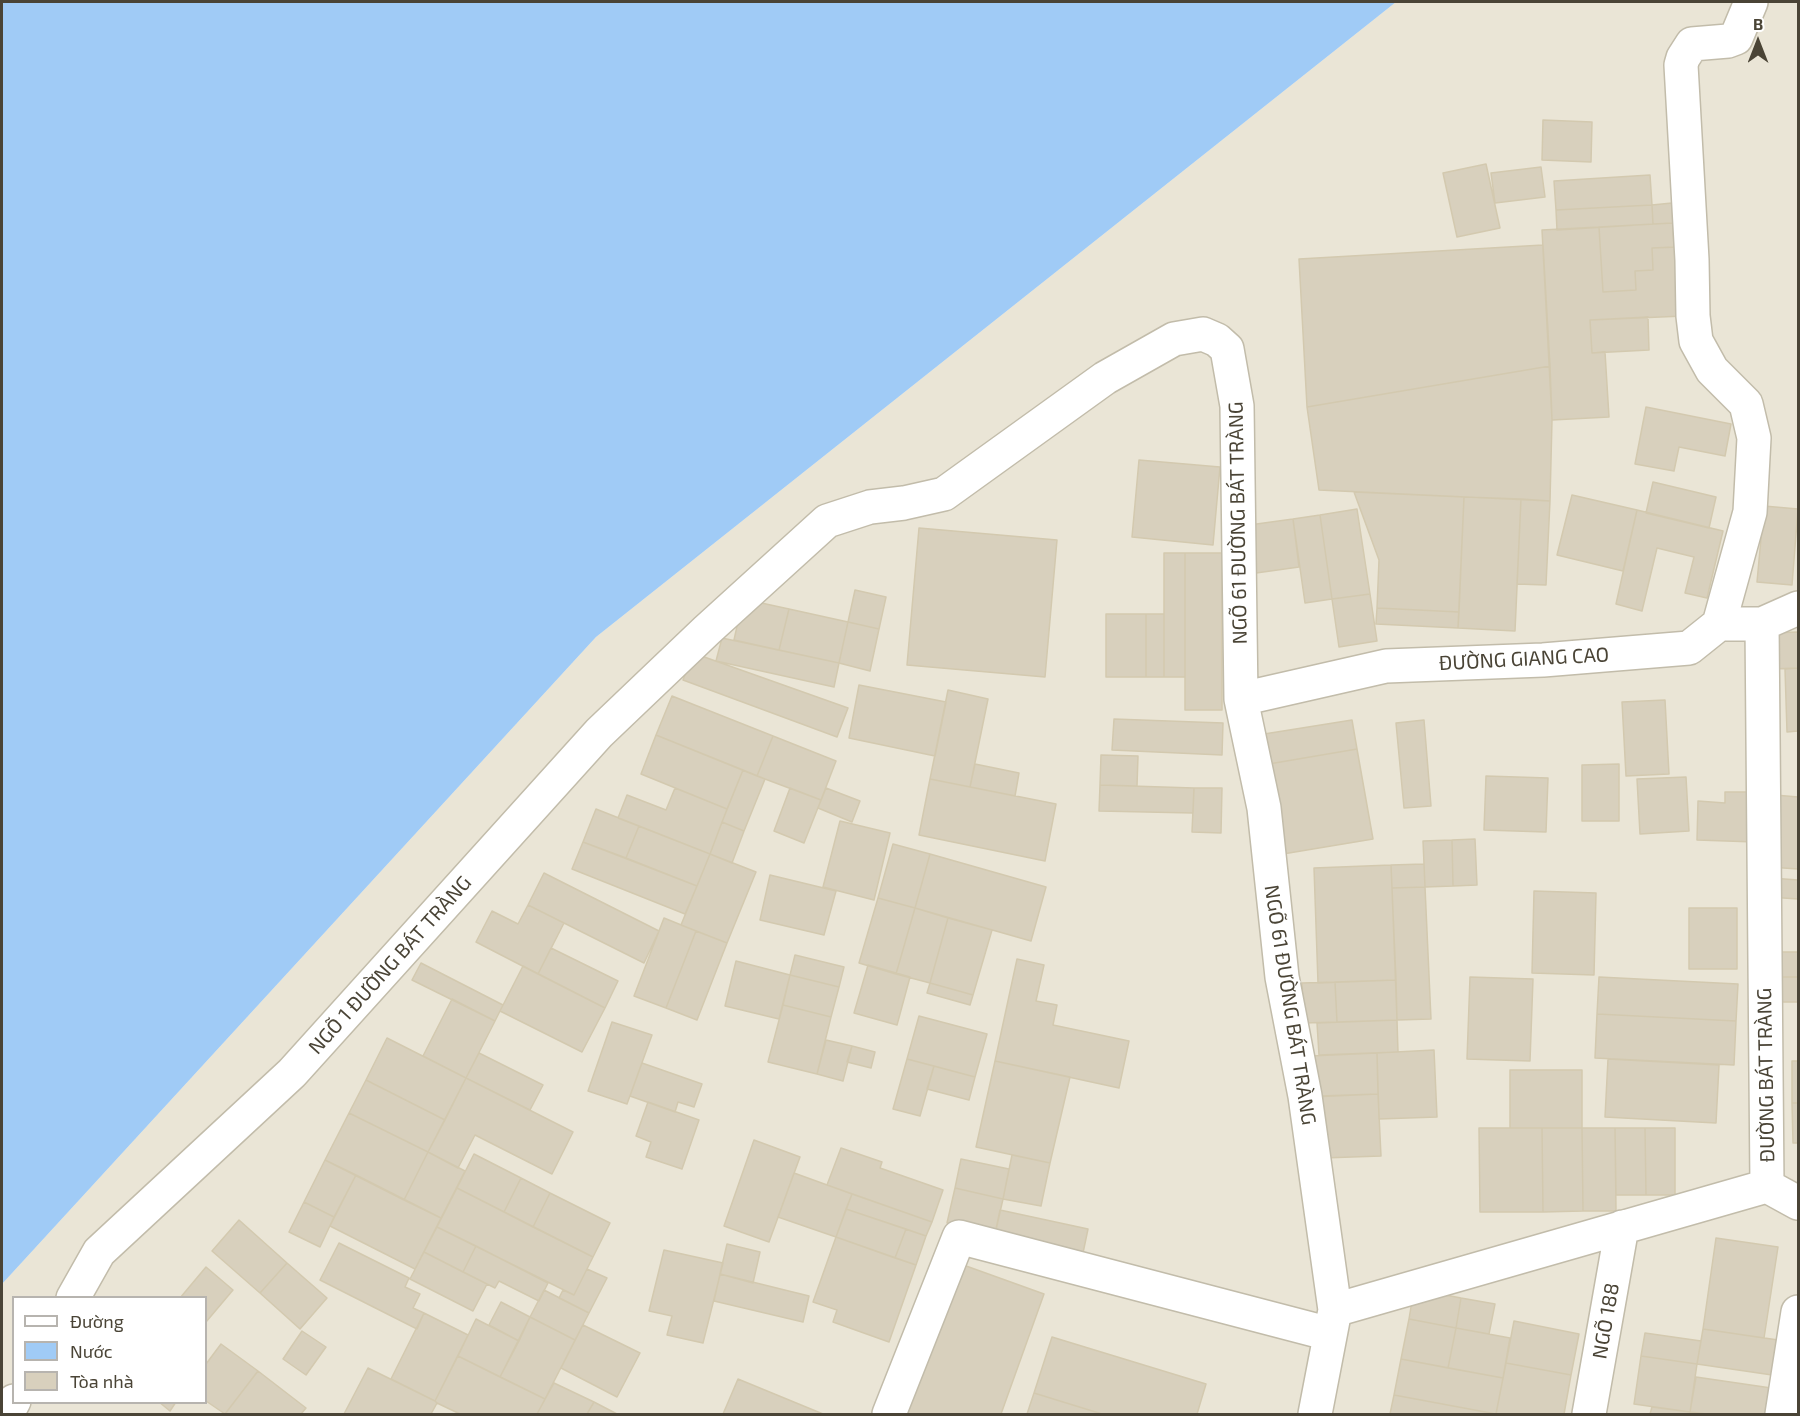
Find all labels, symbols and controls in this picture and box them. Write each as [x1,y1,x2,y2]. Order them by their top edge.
north arrow [1728,12,1788,72]
text: B [1753,14,1763,33]
street label: NGÕ 61 ĐƯỜNG BÁT TRÀNG [1224,401,1252,645]
street label: ĐƯỜNG GIANG CAO [1438,643,1610,675]
street label: NGÕ 1 ĐƯỜNG BÁT TRÀNG [304,871,476,1059]
street label: NGÕ 61 ĐƯỜNG BÁT TRÀNG [1259,883,1321,1127]
street label: ĐƯỜNG BÁT TRÀNG [1752,988,1780,1162]
street label: NGÕ 188 [1588,1281,1624,1361]
legend [12,1296,207,1404]
text: Đường [70,1310,124,1332]
text: Nước [70,1340,113,1362]
text: Tòa nhà [70,1370,134,1392]

